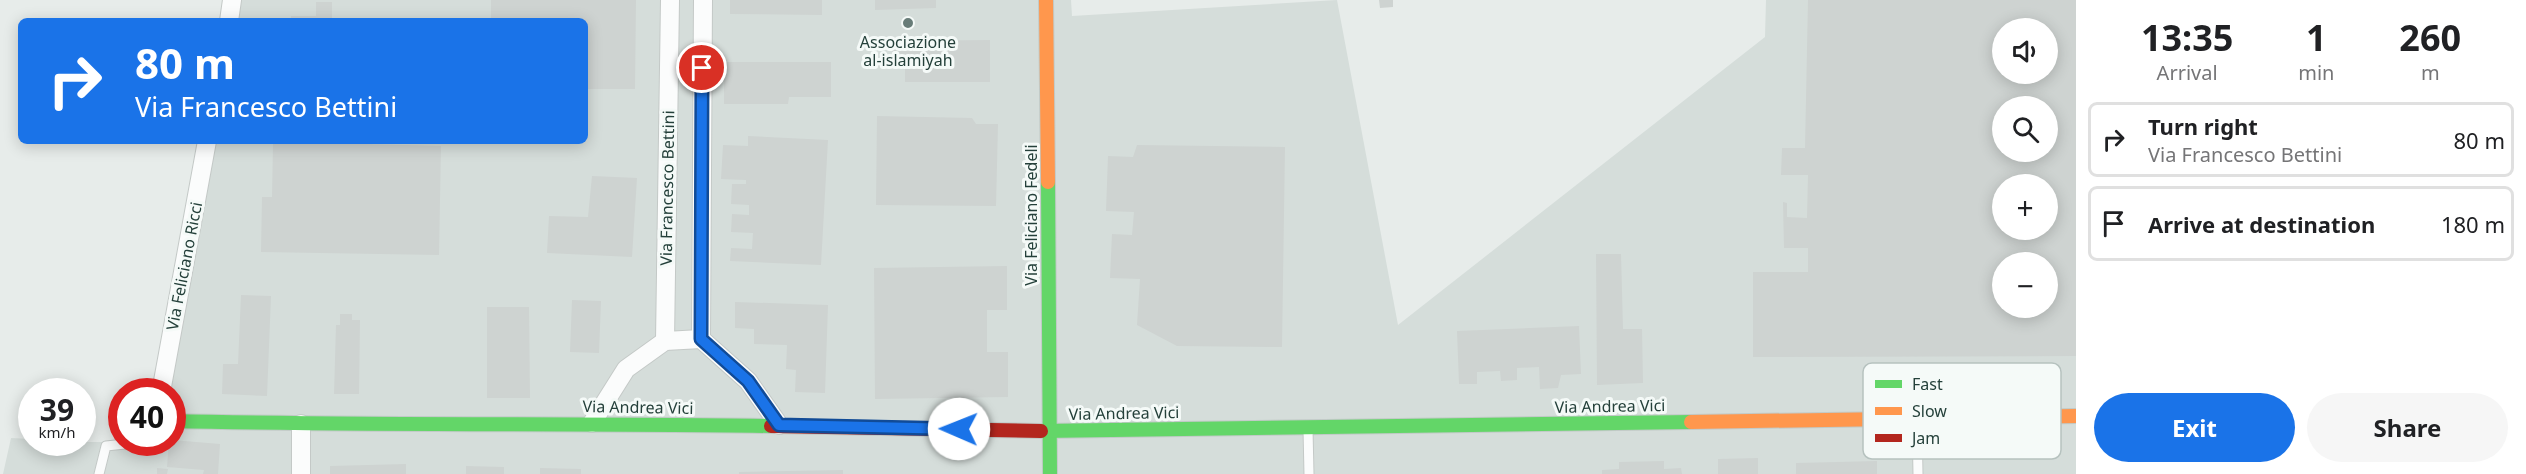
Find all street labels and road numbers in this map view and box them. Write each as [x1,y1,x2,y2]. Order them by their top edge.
street label: Via Francesco Bettini [655,110,679,266]
street label: Via Feliciano Fedeli [1020,144,1042,286]
street label: Via Feliciano Ricci [161,200,207,332]
street label: Via Andrea Vici [1554,394,1666,418]
street label: Via Andrea Vici [582,395,694,419]
street label: Via Andrea Vici [1068,401,1180,425]

